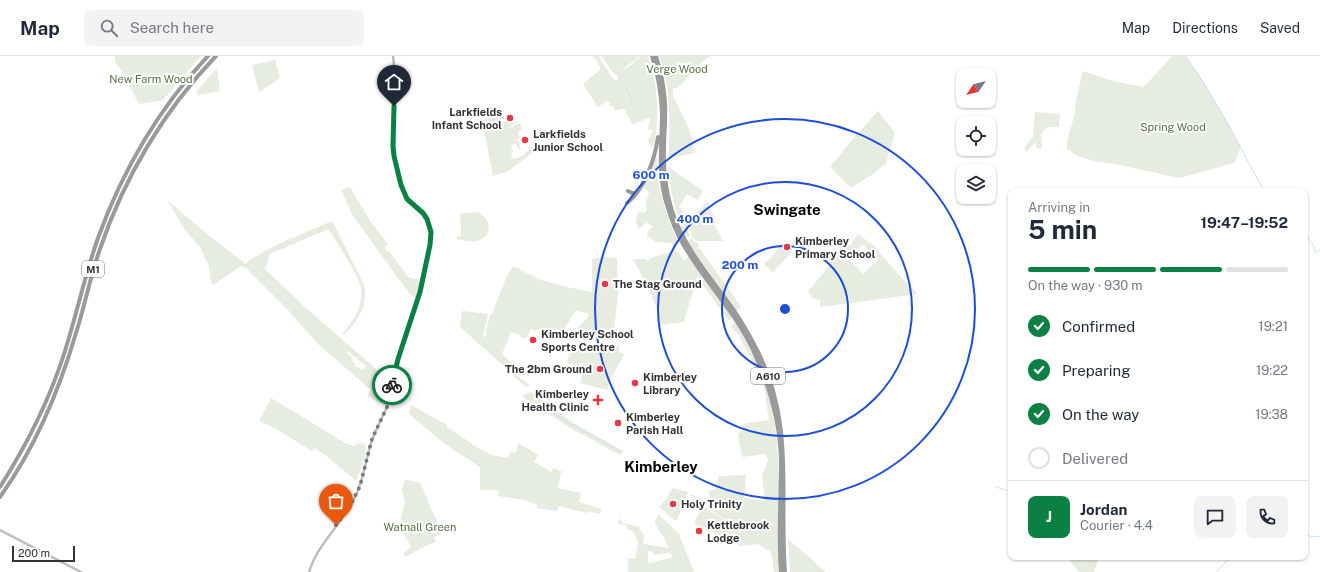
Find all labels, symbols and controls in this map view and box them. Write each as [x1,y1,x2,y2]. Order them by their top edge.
search box [84,10,364,46]
text: Map [20,17,60,39]
icon: search [98,17,120,39]
text: Search here [130,19,214,36]
text: Map [1122,20,1150,36]
text: Directions [1172,20,1238,36]
text: Saved [1260,20,1300,36]
park label: Verge Wood [646,63,708,75]
pin [377,65,411,106]
north arrow [956,68,996,108]
map controls [956,68,996,204]
icon: home [383,71,405,93]
park label: New Farm Wood [109,73,193,85]
place label: Larkfields Infant School [432,106,502,131]
marker: Larkfields Infant School [505,113,515,123]
button: locate [956,116,996,156]
park label: Spring Wood [1140,121,1206,133]
place label: Larkfields Junior School [533,128,604,153]
marker: Larkfields Junior School [520,135,530,145]
button: layers [956,164,996,204]
text: 600 m [633,168,670,182]
text: Arriving in [1028,200,1090,215]
district label: Swingate [753,201,821,218]
text: 400 m [677,212,714,226]
text: 5 min [1028,214,1097,245]
text: 19:47–19:52 [1201,214,1288,231]
place label: Kimberley Primary School [795,235,876,260]
marker: Kimberley Primary School [782,242,792,252]
text: 200 m [722,258,758,272]
road number: M1 [82,261,104,277]
place label: The Stag Ground [613,278,702,290]
text: On the way · 930 m [1028,278,1143,293]
marker: The Stag Ground [600,279,610,289]
centre of rings [778,302,792,316]
icon: check [1028,315,1050,337]
text: Confirmed [1062,318,1135,335]
text: 19:21 [1258,319,1288,334]
place label: Kimberley School Sports Centre [541,328,634,353]
marker: Kimberley School Sports Centre [528,335,538,345]
icon: check [1028,359,1050,381]
text: Preparing [1062,362,1131,379]
place label: The 2bm Ground [505,363,592,375]
text: 19:22 [1256,363,1288,378]
marker: The 2bm Ground [595,364,605,374]
courier [372,365,412,405]
road number: A610 [751,368,785,384]
place label: Kimberley Library [643,371,698,396]
icon: bike [381,374,403,396]
marker: Kimberley Library [630,378,640,388]
place label: Kimberley Health Clinic [521,388,590,413]
marker: Kimberley Health Clinic [592,394,604,406]
icon: check [1028,403,1050,425]
text: On the way [1062,406,1139,423]
text: 19:38 [1255,407,1288,422]
place label: Kimberley Parish Hall [626,411,684,436]
marker: Kimberley Parish Hall [613,418,623,428]
text: Delivered [1062,450,1128,467]
district label: Kimberley [624,458,698,475]
pin [319,484,353,525]
icon: bag [325,490,347,512]
button: chat [1194,496,1236,538]
button: phone [1246,496,1288,538]
place label: Holy Trinity [681,498,743,510]
marker: Holy Trinity [668,499,678,509]
text: Jordan [1080,501,1127,518]
text: J [1046,508,1052,525]
text: Courier · 4.4 [1080,518,1153,533]
place label: Kettlebrook Lodge [707,519,770,544]
park label: Watnall Green [384,521,456,533]
marker: Kettlebrook Lodge [694,526,704,536]
scale bar [12,544,75,563]
text: 200 m [18,547,50,559]

